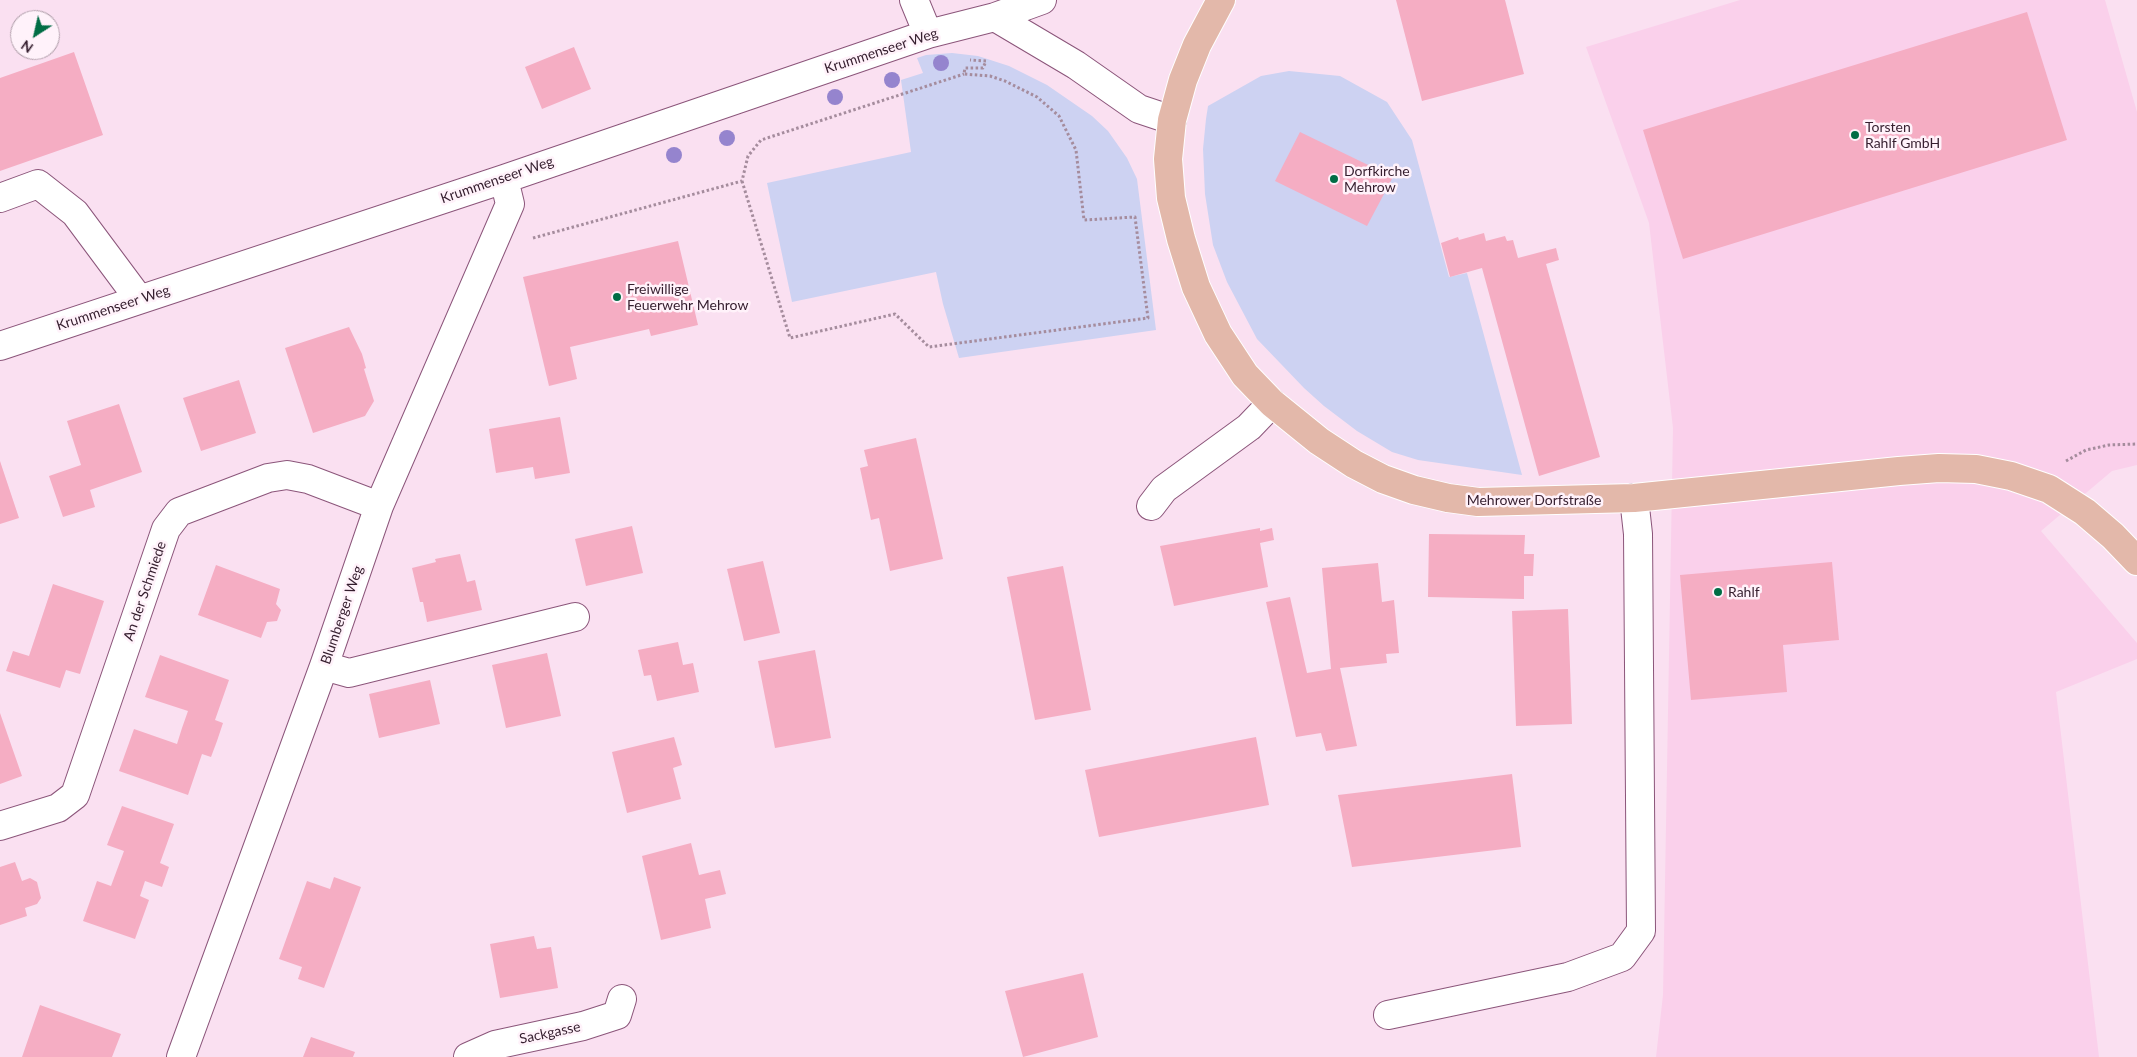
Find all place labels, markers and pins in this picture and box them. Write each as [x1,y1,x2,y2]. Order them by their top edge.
place label: Torsten Rahlf GmbH [1865,119,1940,152]
marker: Torsten Rahlf GmbH [1849,129,1861,141]
place label: Dorfkirche Mehrow [1344,163,1410,196]
marker: Dorfkirche Mehrow [1328,173,1340,185]
place label: Freiwillige Feuerwehr Mehrow [627,281,748,314]
marker: Freiwillige Feuerwehr Mehrow [611,291,623,303]
place label: Rahlf [1728,584,1760,600]
marker: Rahlf [1712,586,1724,598]

